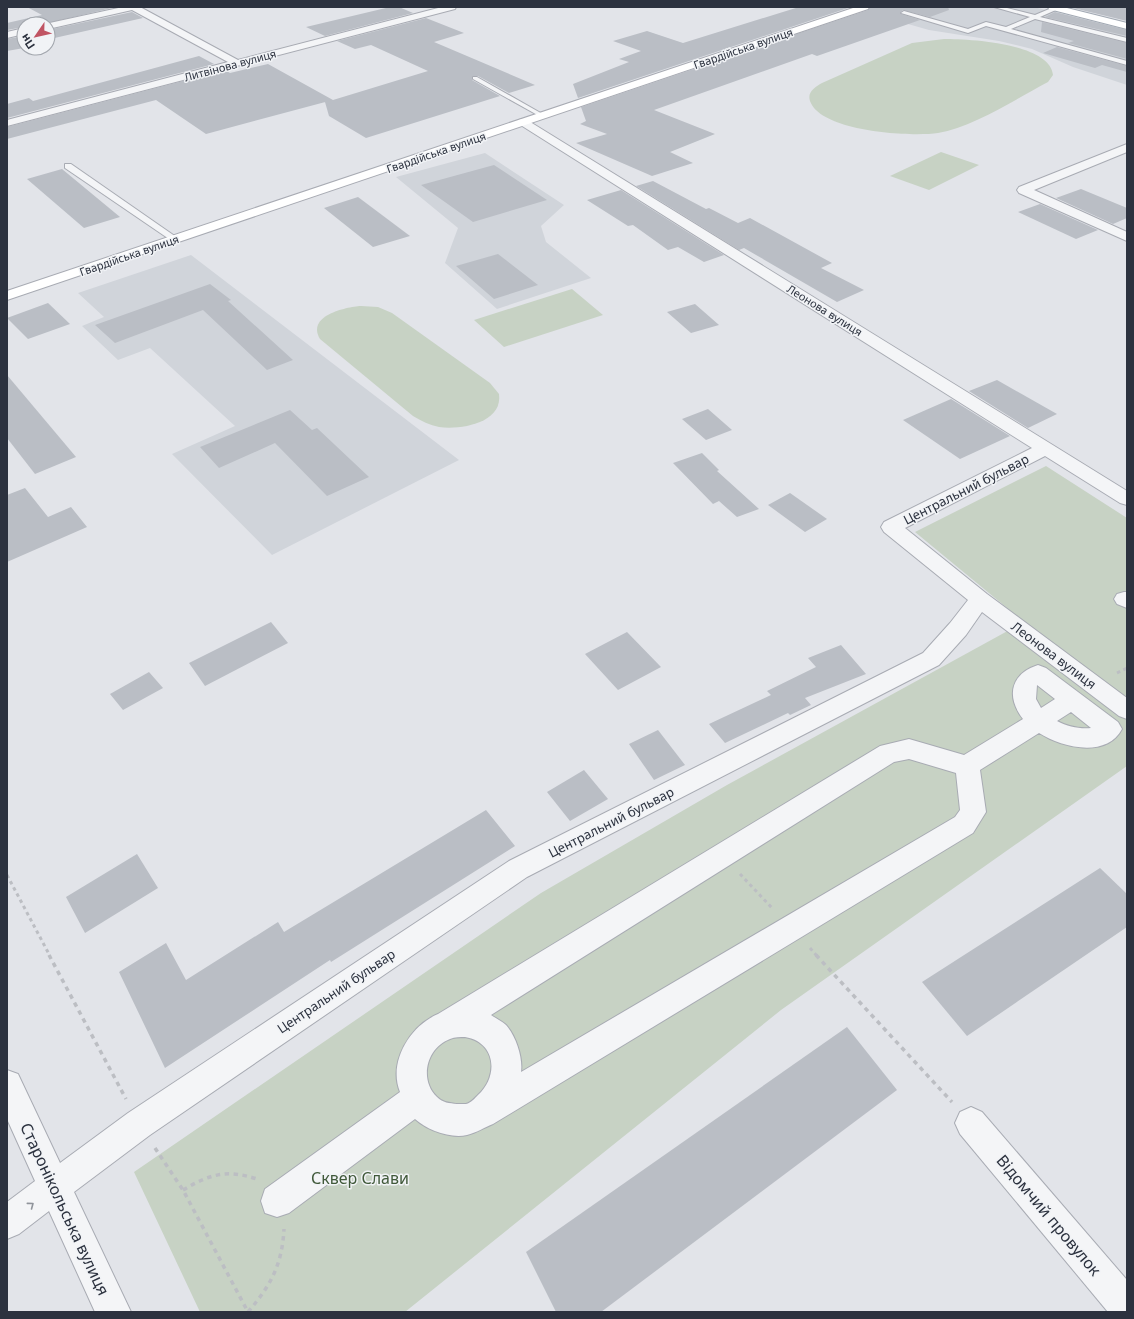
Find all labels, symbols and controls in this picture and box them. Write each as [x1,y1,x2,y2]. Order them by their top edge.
north arrow [16,16,56,56]
street label: Гвардійська вулиця [691,24,795,72]
text: Пн [17,31,38,53]
street label: Литвінова вулиця [182,46,278,84]
street label: Гвардійська вулиця [384,128,488,176]
street label: Гвардійська вулиця [77,231,181,279]
street label: Леонова вулиця [784,281,866,339]
street label: Центральний бульвар [900,449,1032,529]
street label: Леонова вулиця [1008,617,1100,693]
street label: Центральний бульвар [545,782,677,862]
street label: Центральний бульвар [273,945,399,1037]
street label: Старонікольська вулиця [15,1119,115,1299]
street label: Відомчий провулок [992,1150,1107,1281]
park label: Сквер Слави [311,1167,409,1189]
one-way arrow [26,1202,33,1209]

